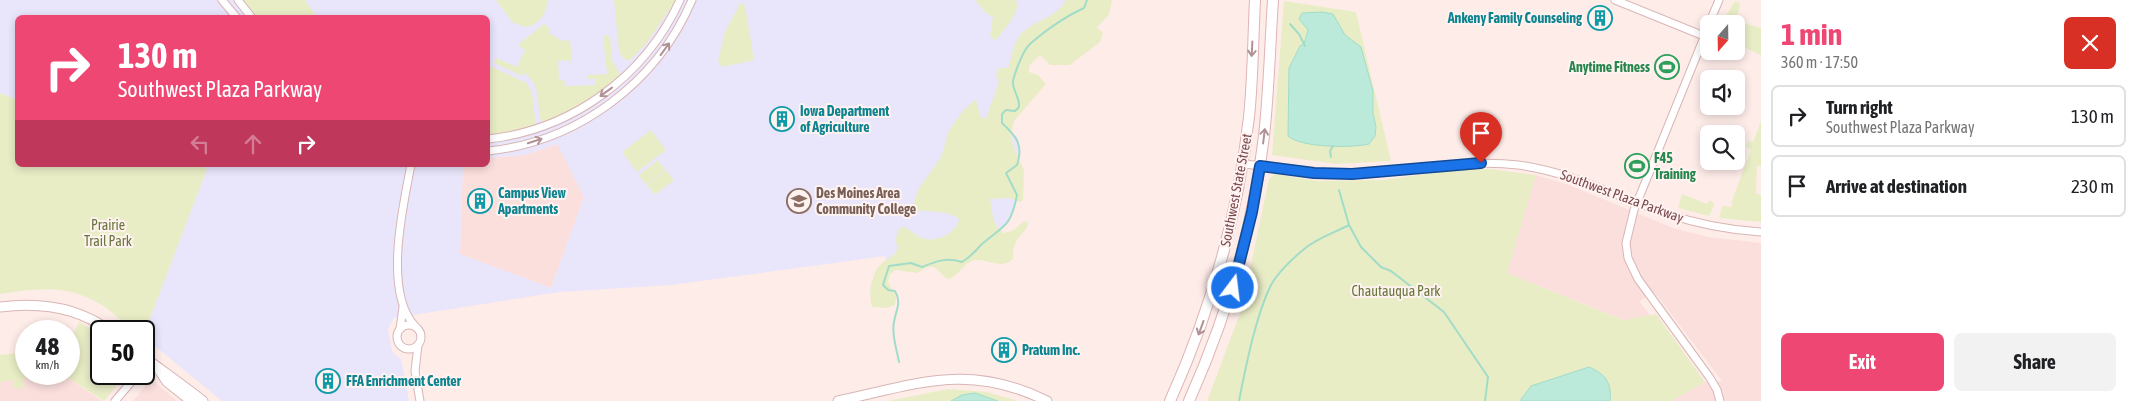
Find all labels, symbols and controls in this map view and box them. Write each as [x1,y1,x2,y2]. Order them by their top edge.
building icon: Ankeny Family Counseling [1587,5,1613,31]
place label: Ankeny Family Counseling [1447,10,1583,26]
north arrow [1700,15,1745,60]
map controls [1700,15,1745,170]
text: 1 min [1781,17,1842,51]
button: close [2064,17,2116,69]
icon: right [35,35,100,100]
text: 130 m [118,35,197,75]
one-way arrow [1248,40,1257,56]
one-way arrow [660,42,670,56]
text: 360 m · 17:50 [1781,53,1858,71]
sports icon: Anytime Fitness [1654,54,1680,80]
place label: Anytime Fitness [1568,59,1650,75]
button: sound [1700,70,1745,115]
text: Southwest Plaza Parkway [118,76,322,102]
one-way arrow [600,87,614,97]
text: Turn right [1826,96,1893,118]
icon: right [1783,102,1811,130]
place label: Iowa Department of Agriculture [800,103,889,135]
text: 130 m [2071,105,2114,127]
building icon: Iowa Department of Agriculture [769,106,795,132]
pin [1460,112,1502,163]
text: Southwest Plaza Parkway [1826,118,1975,136]
icon: arrive [1467,119,1495,147]
button: search [1700,125,1745,170]
one-way arrow [1259,129,1269,145]
icon: left [186,130,214,158]
icon: ahead [239,130,267,158]
icon: right [292,130,320,158]
street label: Southwest State Street [1217,132,1255,248]
one-way arrow [527,136,542,145]
place label: F45 Training [1654,150,1697,182]
sports icon: F45 Training [1624,153,1650,179]
street label: Southwest Plaza Parkway [1558,166,1686,226]
icon: arrive [1783,172,1811,200]
text: Arrive at destination [1826,175,1967,197]
text: 230 m [2071,175,2114,197]
place label: Campus View Apartments [497,185,566,217]
place label: Des Moines Area Community College [816,185,916,217]
building icon: Campus View Apartments [467,188,493,214]
school or university icon: Des Moines Area Community College [786,188,812,214]
park label: Prairie Trail Park [84,217,132,249]
position arrow [1206,261,1258,313]
park label: Chautauqua Park [1352,283,1440,299]
speed limit sign: 50 [90,320,155,385]
one-way arrow [1195,320,1204,335]
text: 48 [36,332,59,360]
button: Exit [1781,333,1944,391]
button: Share [1954,333,2116,391]
building icon: Pratum Inc. [991,337,1017,363]
place label: Pratum Inc. [1022,342,1081,358]
text: km/h [36,358,59,372]
building icon: FFA Enrichment Center [315,368,341,394]
place label: FFA Enrichment Center [346,373,462,389]

